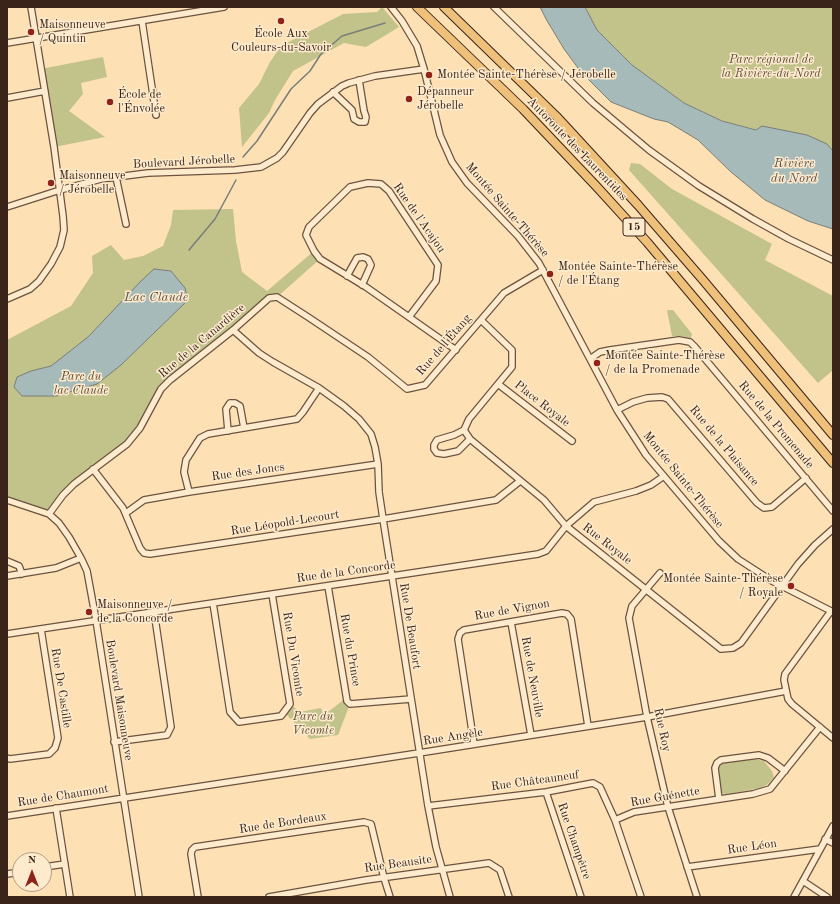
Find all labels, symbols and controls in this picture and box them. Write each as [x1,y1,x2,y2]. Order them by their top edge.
marker: École Aux Couleurs-du-Savoir [276,16,286,26]
place label: Maisonneuve / Quintin [39,18,106,46]
marker: Maisonneuve / Quintin [26,27,36,37]
place label: École Aux Couleurs-du-Savoir [231,27,331,55]
park label: Parc régional de la Rivière-du-Nord [721,53,821,81]
place label: Montée Sainte-Thérèse / Jérobelle [437,68,616,82]
marker: Montée Sainte-Thérèse / Jérobelle [424,70,434,80]
place label: Dépanneur Jérobelle [417,85,474,113]
place label: École de l'Énvolée [118,88,165,116]
marker: Dépanneur Jérobelle [404,94,414,104]
street label: Autoroute des Laurentides [524,94,630,204]
marker: École de l'Énvolée [105,97,115,107]
street label: Boulevard Jérobelle [133,152,235,172]
water label: Rivière du Nord [771,156,817,187]
street label: Montée Sainte-Thérèse [462,160,552,260]
place label: Maisonneuve / Jérobelle [59,169,126,197]
marker: Maisonneuve / Jérobelle [46,178,56,188]
street label: Rue de l'Acajou [390,180,448,256]
road number: 15 [623,218,645,236]
place label: Montée Sainte-Thérèse / de l'Étang [558,260,678,288]
marker: Montée Sainte-Thérèse / de l'Étang [545,269,555,279]
water label: Lac Claude [124,290,188,306]
street label: Rue de la Canardière [156,301,248,381]
street label: Rue de l'Étang [413,311,475,379]
place label: Montée Sainte-Thérèse / de la Promenade [605,349,725,377]
marker: Montée Sainte-Thérèse / de la Promenade [592,358,602,368]
park label: Parc du lac Claude [54,370,108,398]
street label: Place Royale [511,378,573,430]
street label: Rue de la Promenade [735,378,817,472]
street label: Rue de la Plaisance [686,403,762,489]
street label: Montée Sainte-Thérèse [640,429,726,531]
street label: Rue des Joncs [211,460,285,484]
street label: Rue Léopold-Lecourt [230,507,340,539]
street label: Rue Royale [579,520,635,568]
street label: Rue de la Concorde [296,558,396,586]
place label: Montée Sainte-Thérèse / Royale [663,572,783,600]
marker: Montée Sainte-Thérèse / Royale [786,581,796,591]
street label: Rue De Beaufort [396,582,424,670]
street label: Rue de Vignon [473,596,551,624]
place label: Maisonneuve / de la Concorde [97,598,173,626]
marker: Maisonneuve / de la Concorde [84,607,94,617]
street label: Rue Du Vicomte [279,611,307,697]
street label: Rue du Prince [337,613,363,687]
street label: Rue de Neuville [518,635,546,719]
street label: Boulevard Maisonneuve [102,638,136,762]
street label: Rue De Castille [48,647,74,729]
street label: Rue Roy [650,707,674,753]
park label: Parc du Vicomte [292,710,334,738]
street label: Rue Angèle [422,725,484,749]
street label: Rue Châteauneuf [490,768,580,794]
street label: Rue de Chaumont [16,782,110,810]
street label: Rue Guénette [629,784,701,810]
street label: Rue Champêtre [554,801,594,881]
street label: Rue de Bordeaux [238,809,328,837]
street label: Rue Léon [726,836,778,858]
north arrow [12,852,52,892]
street label: Rue Beausite [363,852,433,876]
text: N [28,855,36,866]

